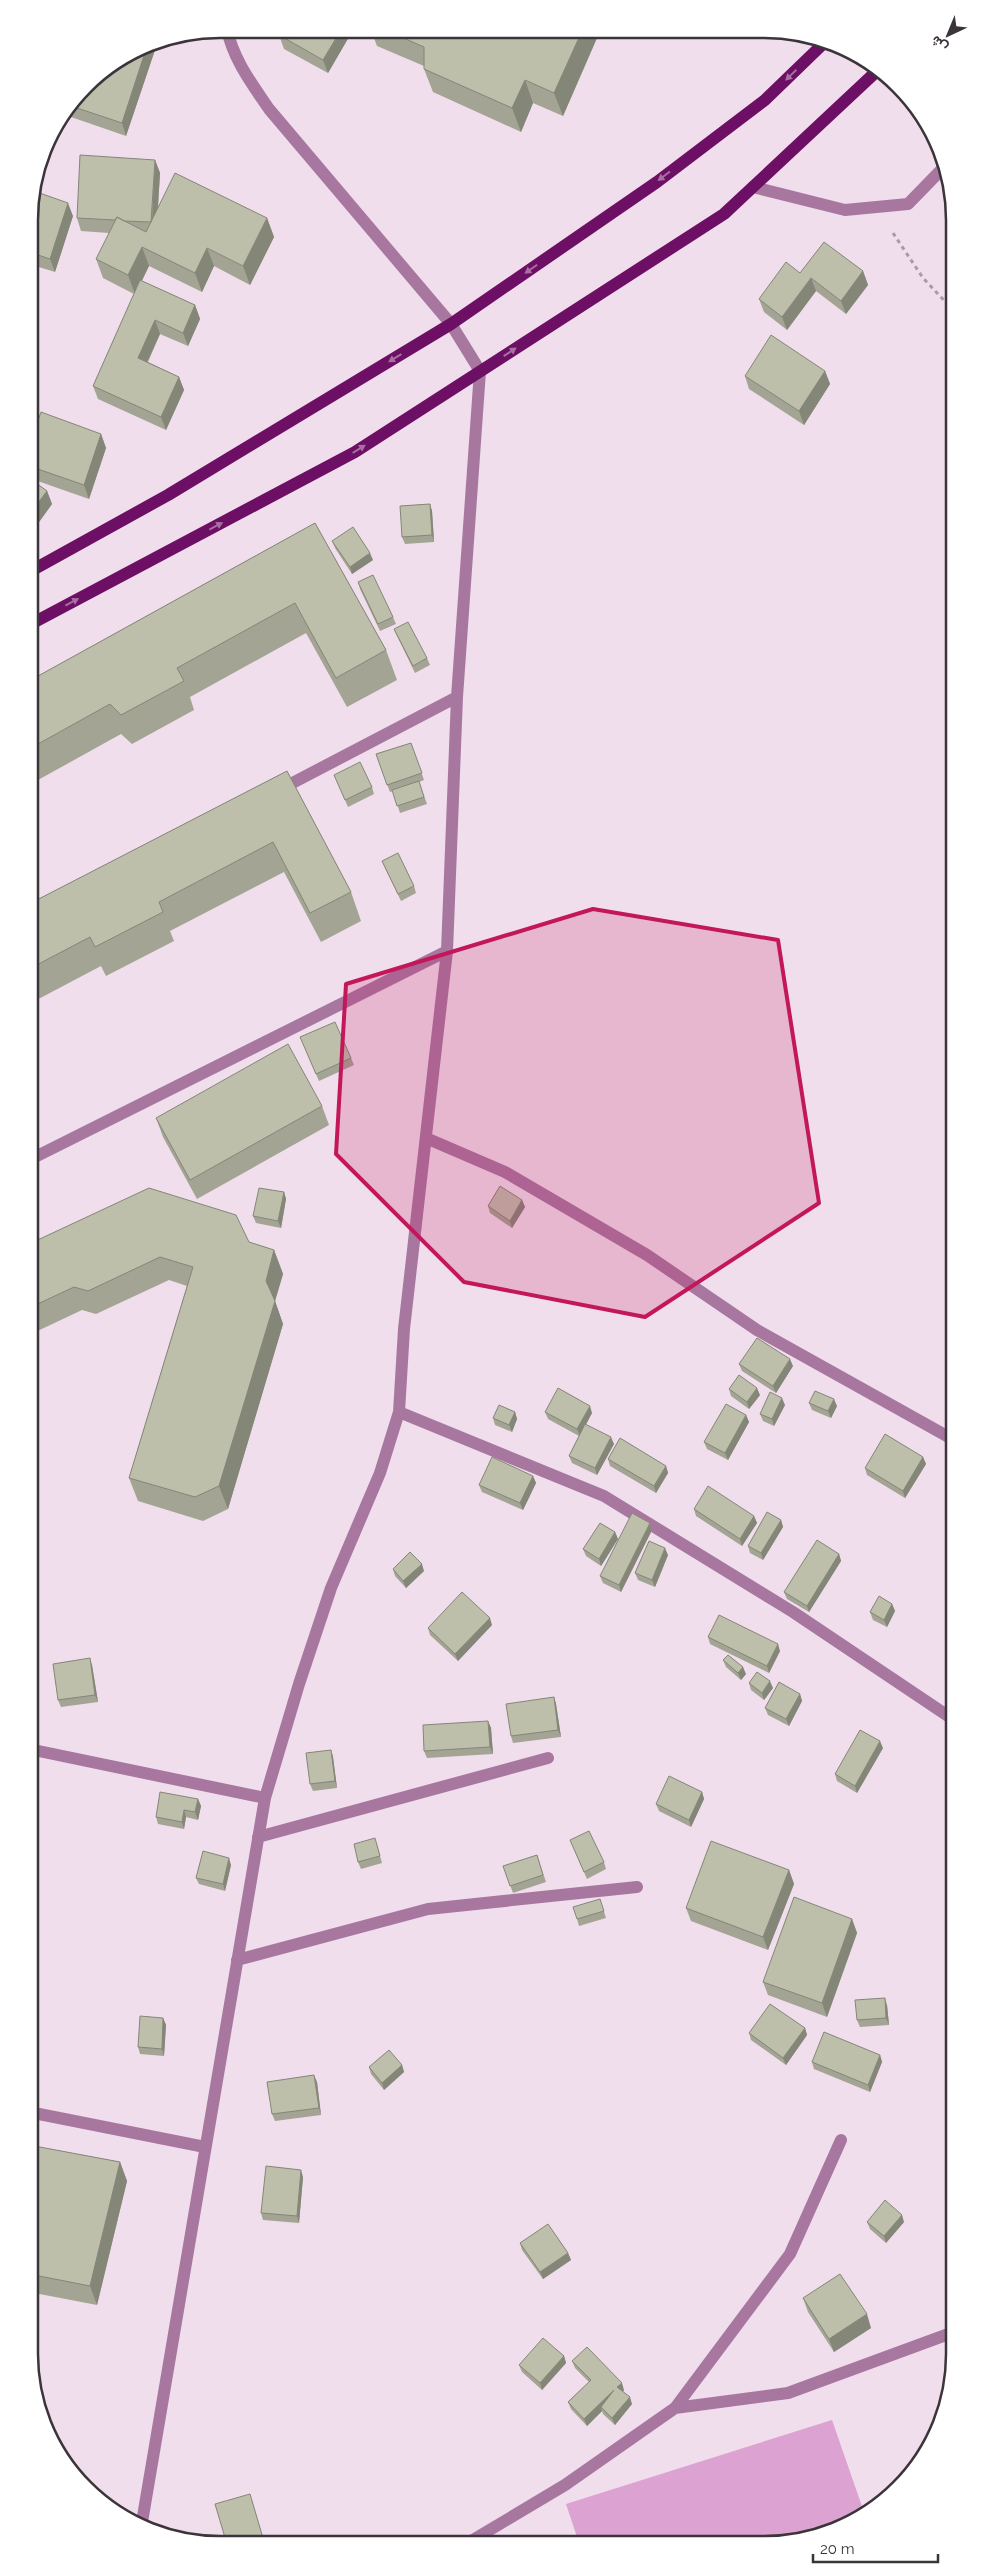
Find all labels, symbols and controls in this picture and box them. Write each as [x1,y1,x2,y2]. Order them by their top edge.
north arrow [923,10,973,60]
text: ش [927,32,951,56]
one-way arrow [785,69,797,81]
one-way arrow [657,171,671,181]
one-way arrow [524,264,538,274]
one-way arrow [504,347,517,356]
one-way arrow [389,354,402,363]
one-way arrow [353,445,366,454]
one-way arrow [209,522,223,530]
one-way arrow [65,598,79,606]
scale bar [813,2532,938,2564]
text: 20 m [820,2540,855,2558]

